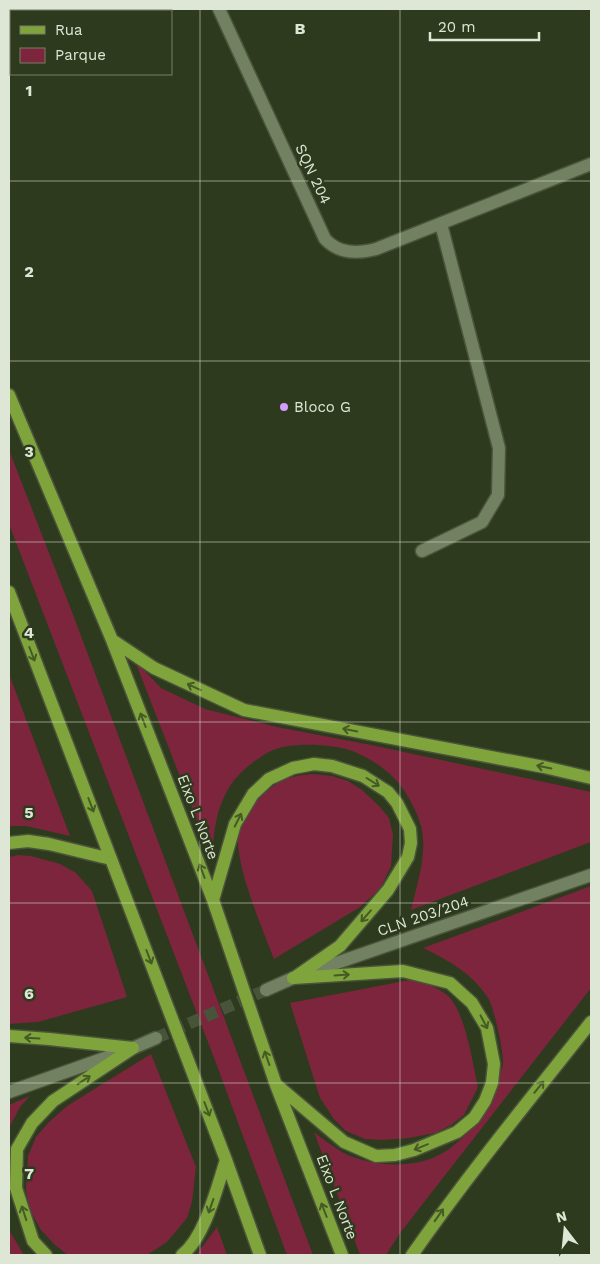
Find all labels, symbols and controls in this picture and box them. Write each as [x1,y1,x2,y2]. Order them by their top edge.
legend [10,10,172,75]
scale bar [430,10,539,42]
text: 20 m [438,18,476,36]
text: B [295,19,306,38]
text: Rua [55,21,83,39]
text: Parque [55,46,106,64]
text: 1 [26,81,32,100]
street label: SQN 204 [291,141,335,207]
text: 2 [24,262,34,281]
place label: Bloco G [294,398,351,416]
marker: Bloco G [278,401,290,413]
text: 3 [24,442,34,461]
text: 4 [24,623,34,642]
one-way arrow [29,646,38,661]
one-way arrow [187,681,202,691]
one-way arrow [138,713,147,728]
one-way arrow [342,725,358,734]
one-way arrow [536,762,552,771]
street label: Eixo L Norte [174,772,222,862]
one-way arrow [365,777,379,787]
one-way arrow [87,798,96,813]
text: 5 [24,803,34,822]
one-way arrow [233,813,243,828]
one-way arrow [196,864,205,879]
street label: CLN 203/204 [375,892,471,940]
one-way arrow [360,909,372,922]
one-way arrow [145,949,154,964]
one-way arrow [334,970,350,979]
text: 6 [24,984,34,1003]
one-way arrow [479,1015,489,1030]
one-way arrow [25,1033,41,1042]
one-way arrow [262,1050,271,1066]
one-way arrow [76,1075,90,1085]
one-way arrow [534,1081,545,1094]
one-way arrow [203,1101,212,1116]
one-way arrow [414,1143,429,1152]
street label: Eixo L Norte [313,1152,361,1242]
text: 7 [24,1164,34,1183]
one-way arrow [206,1198,215,1213]
one-way arrow [319,1203,329,1218]
north arrow [540,1204,590,1254]
one-way arrow [18,1205,28,1221]
text: N [554,1207,569,1226]
one-way arrow [434,1209,445,1222]

